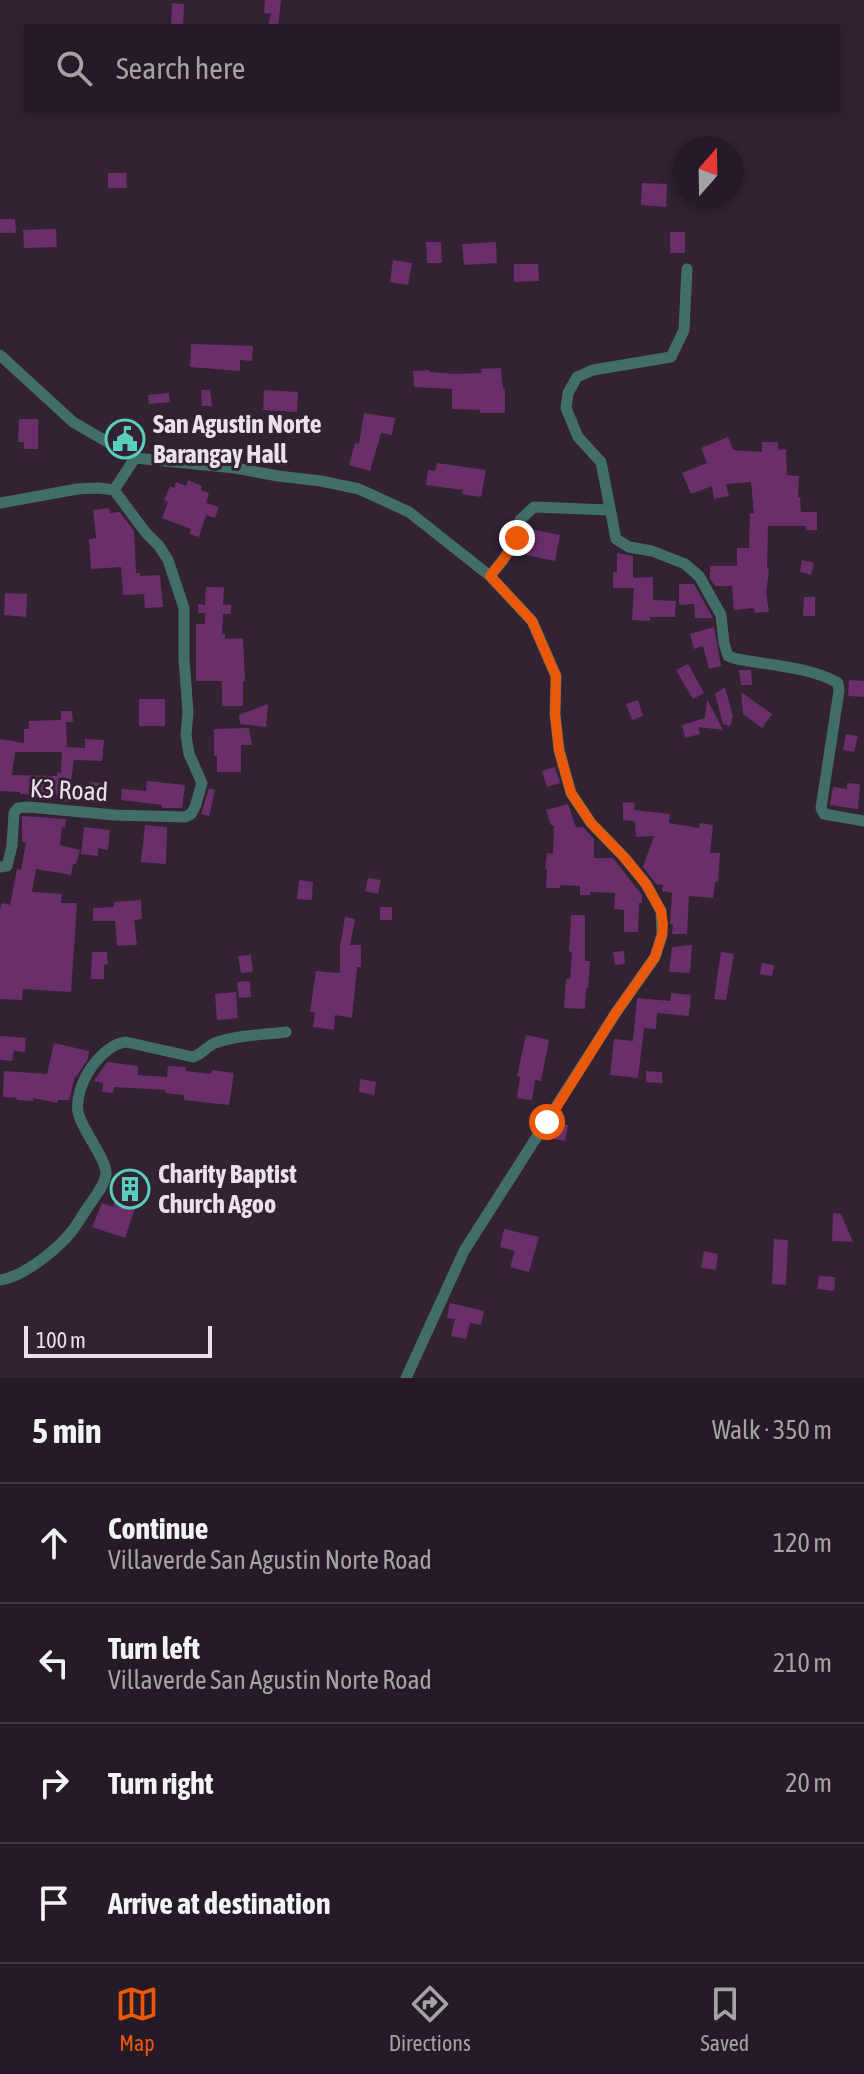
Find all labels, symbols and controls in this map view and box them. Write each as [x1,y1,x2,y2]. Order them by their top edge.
search box [24,24,840,112]
icon: search [52,46,96,90]
text: Search here [116,51,245,85]
north arrow [672,136,744,208]
place label: San Agustin Norte Barangay Hall [153,409,322,469]
public building icon: San Agustin Norte Barangay Hall [104,418,146,460]
route end [499,520,535,556]
street label: K3 Road [29,773,109,807]
route start [529,1104,565,1140]
place label: Charity Baptist Church Agoo [158,1159,297,1219]
building icon: Charity Baptist Church Agoo [109,1168,151,1210]
scale bar [24,1322,212,1358]
text: 100 m [36,1327,86,1353]
text: 5 min [32,1411,101,1450]
text: Walk · 350 m [712,1415,832,1445]
text: Continue [108,1511,208,1545]
icon: ahead [32,1521,76,1565]
text: 120 m [773,1528,832,1558]
text: Villaverde San Agustin Norte Road [108,1545,432,1575]
text: Turn left [108,1631,200,1665]
icon: left [32,1641,76,1685]
text: 210 m [773,1648,832,1678]
text: Villaverde San Agustin Norte Road [108,1665,432,1695]
icon: right [32,1761,76,1805]
text: Turn right [108,1766,214,1800]
text: 20 m [785,1768,832,1798]
icon: arrive [32,1881,76,1925]
text: Arrive at destination [108,1886,330,1920]
tab: Map [115,1982,159,2056]
tab: Directions [389,1982,471,2056]
tab: Saved [700,1982,749,2056]

